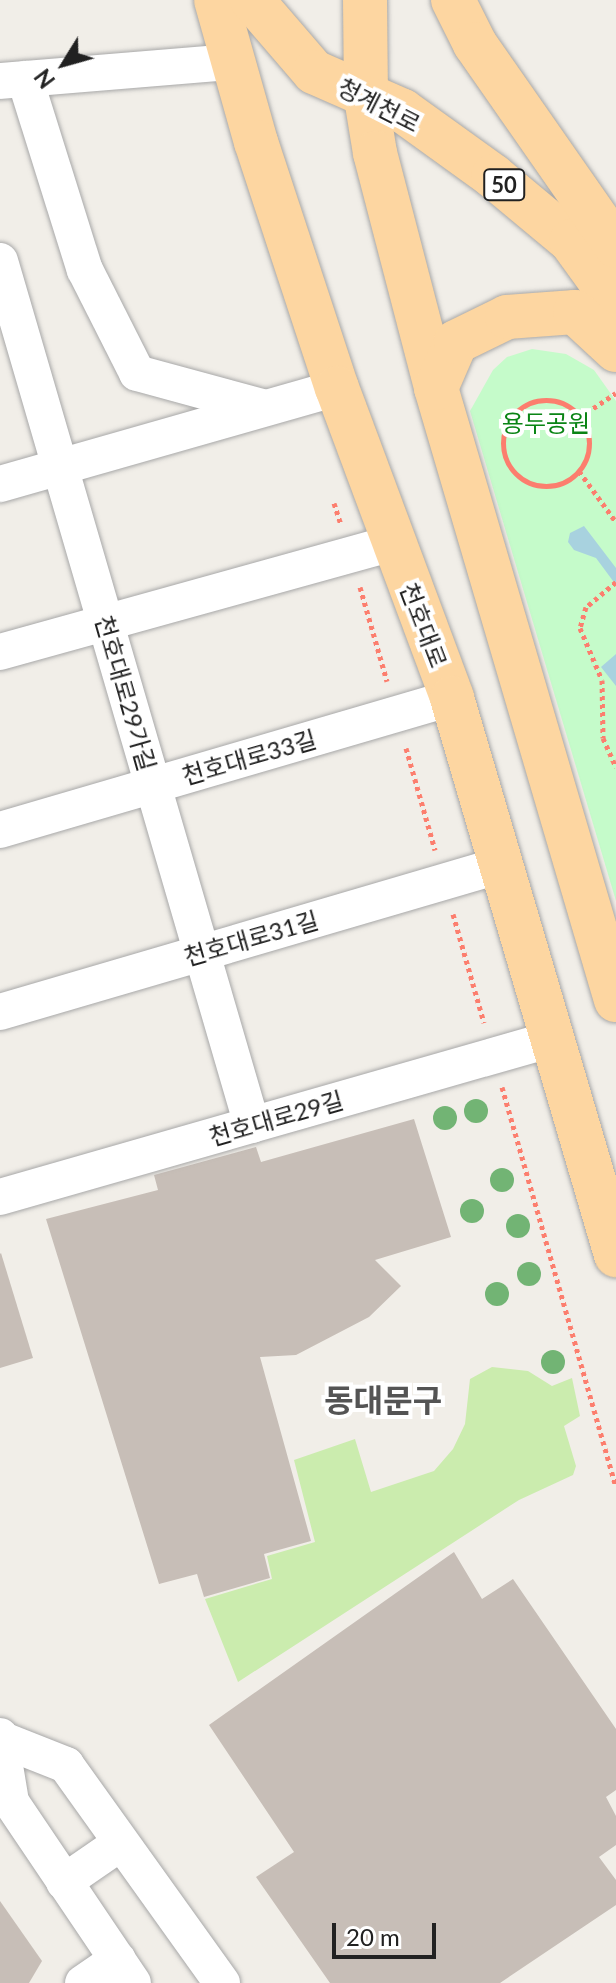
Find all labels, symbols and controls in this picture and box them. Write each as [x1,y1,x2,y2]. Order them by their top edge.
north arrow [24,24,104,104]
text: N [29,64,60,94]
street label: 청계천로 [333,72,425,138]
road number: 50 [482,167,526,203]
park label: 용두공원 [502,409,590,437]
street label: 천호대로 [395,579,453,671]
street label: 천호대로29가길 [90,612,162,774]
street label: 천호대로33길 [179,724,319,790]
street label: 천호대로31길 [181,905,321,971]
street label: 천호대로29길 [206,1085,346,1151]
district label: 동대문구 [324,1381,442,1419]
scale bar [336,1907,440,1957]
text: 20 m [346,1922,400,1951]

